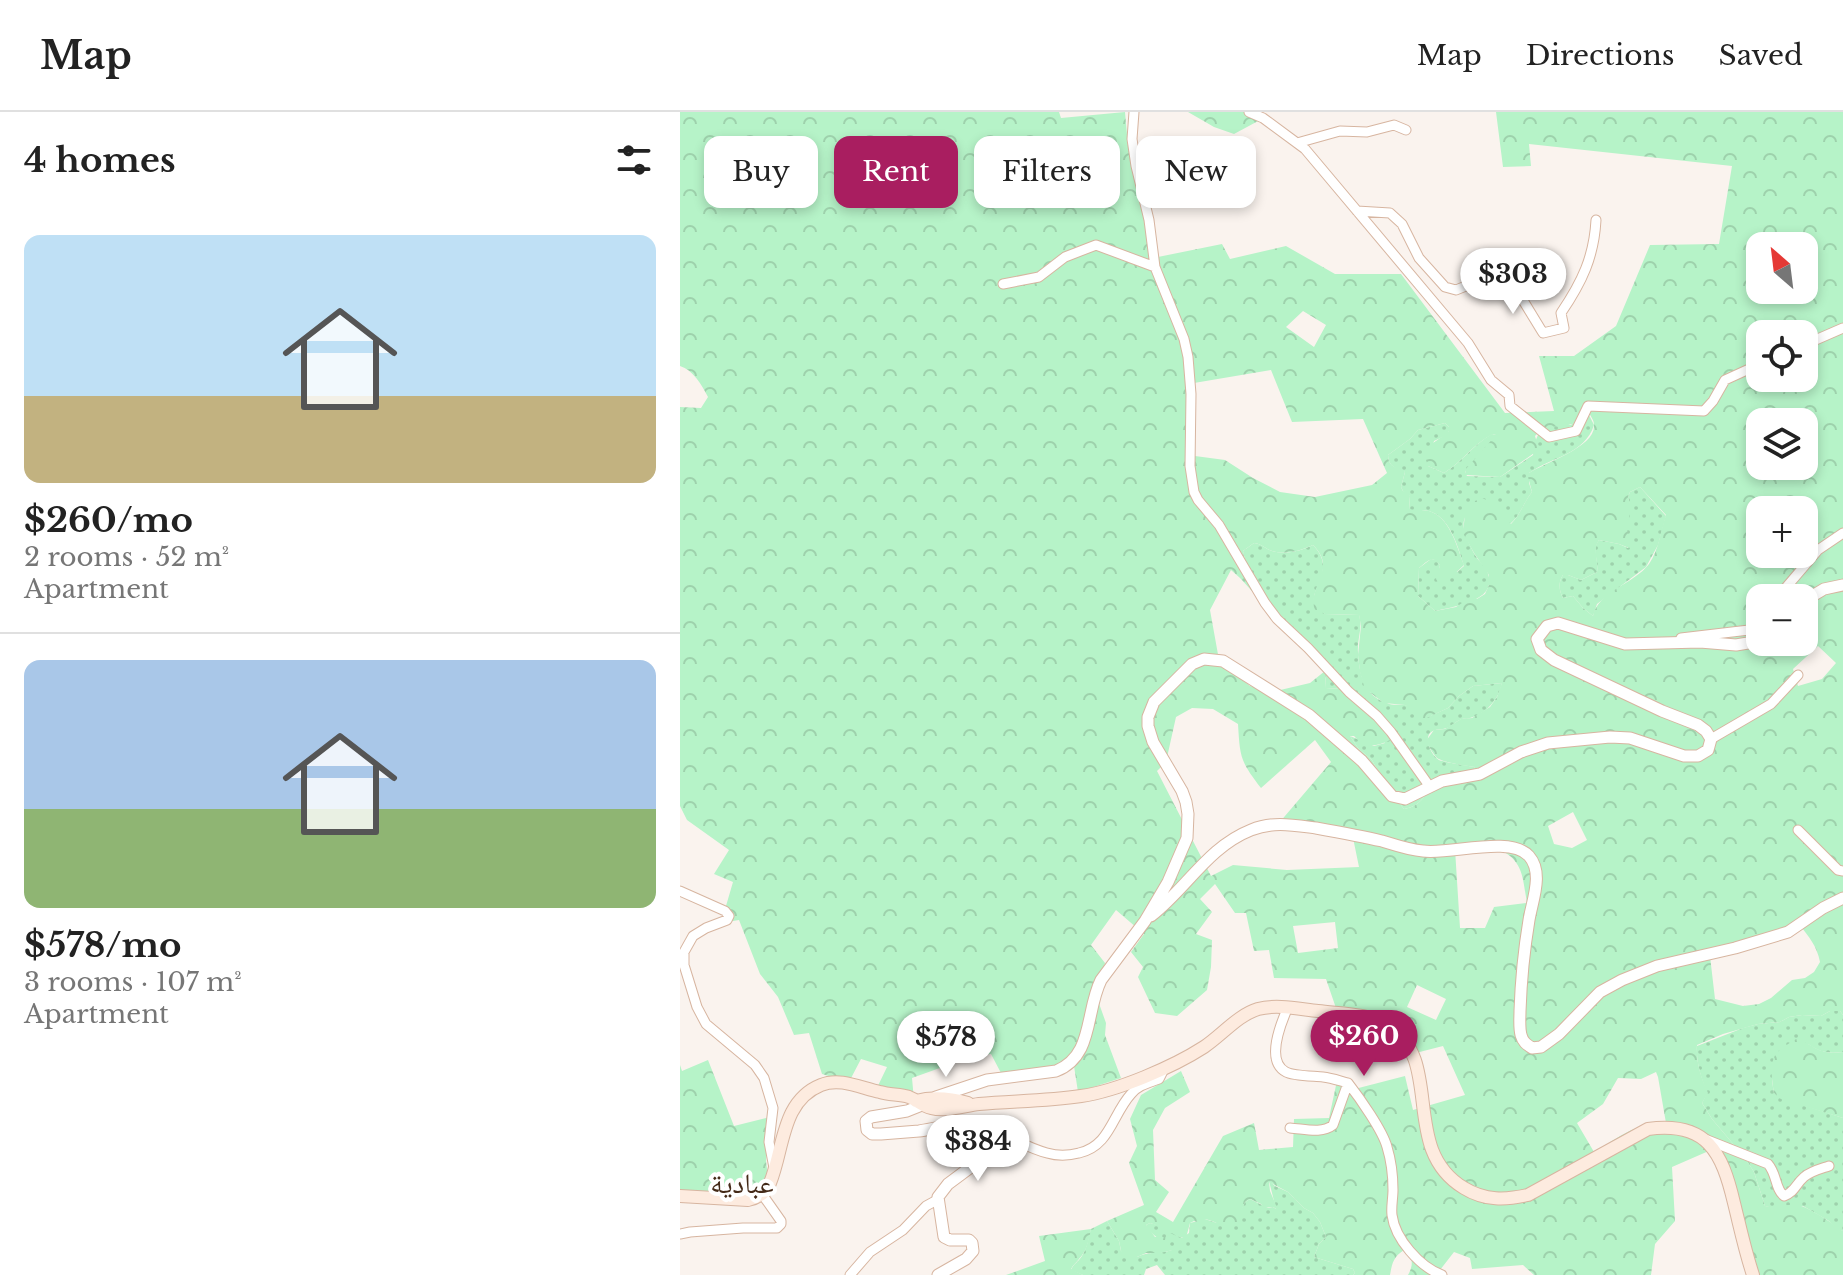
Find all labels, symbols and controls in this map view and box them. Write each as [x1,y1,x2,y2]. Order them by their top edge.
text: Map [40,32,132,79]
text: Map [1417,38,1482,73]
text: Directions [1526,38,1675,73]
text: Saved [1719,38,1803,73]
chip: Buy [704,136,818,208]
chip: Rent [834,136,958,208]
chip: Filters [974,136,1120,208]
chip: New [1136,136,1256,208]
icon: filters [612,138,656,182]
text: 4 homes [24,139,176,181]
north arrow [1746,232,1818,304]
map controls [1746,232,1818,656]
pin: $303 [1466,248,1560,316]
text: $303 [1478,258,1548,290]
icon: home [268,287,412,431]
button: locate [1746,320,1818,392]
button: layers [1746,408,1818,480]
button: + [1746,496,1818,568]
text: $260/mo [24,499,193,541]
text: 2 rooms · 52 m² [24,541,229,573]
text: Apartment [24,573,169,605]
button: − [1746,584,1818,656]
icon: home [268,712,412,856]
text: $578/mo [24,924,182,966]
text: 3 rooms · 107 m² [24,966,242,998]
text: Apartment [24,998,169,1030]
pin: $260 [1317,1010,1411,1078]
pin: $578 [899,1011,993,1079]
text: $260 [1329,1020,1399,1052]
text: $578 [915,1021,977,1053]
pin: $384 [931,1115,1025,1183]
text: $384 [944,1125,1012,1157]
district label: عبادية [710,1166,774,1201]

